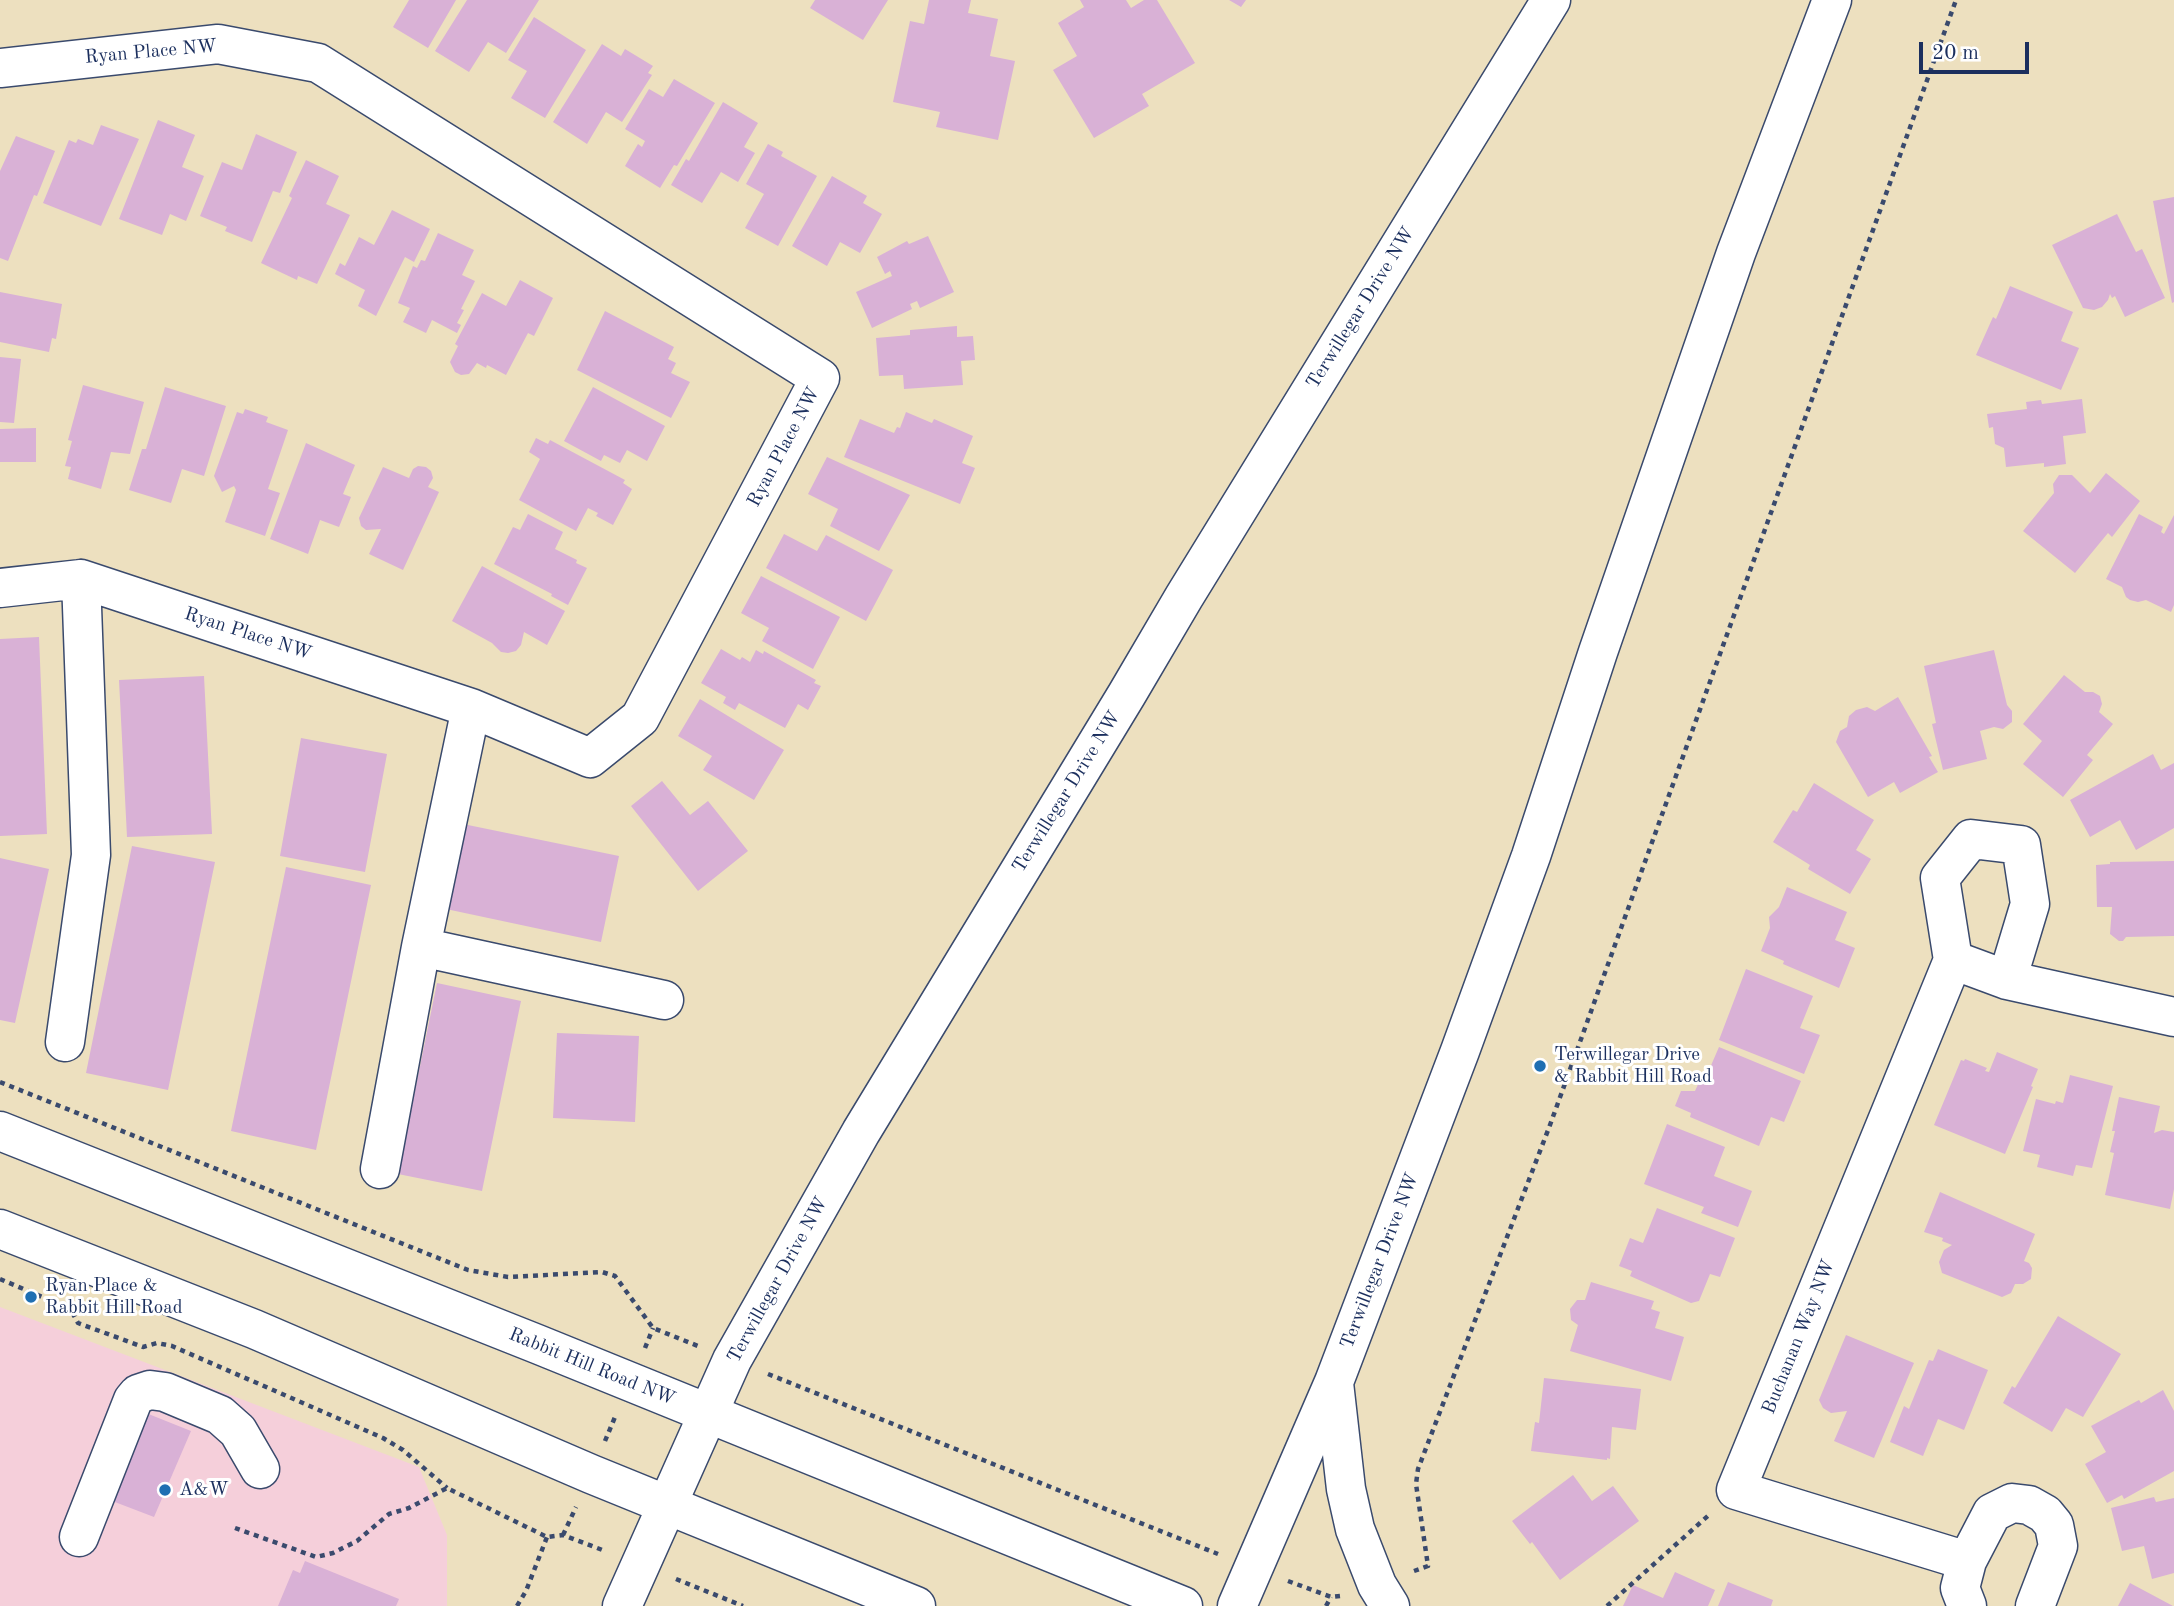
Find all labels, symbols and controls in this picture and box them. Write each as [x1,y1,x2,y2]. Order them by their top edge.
scale bar [1922,28,2032,72]
street label: Ryan Place NW [84,35,218,69]
text: 20 m [1932,43,1979,64]
street label: Terwillegar Drive NW [1302,223,1420,393]
street label: Ryan Place NW [743,383,825,511]
street label: Ryan Place NW [181,603,315,665]
street label: Terwillegar Drive NW [1008,707,1126,877]
place label: Terwillegar Drive & Rabbit Hill Road [1554,1044,1712,1088]
marker: Terwillegar Drive & Rabbit Hill Road [1532,1058,1548,1074]
street label: Terwillegar Drive NW [1336,1170,1424,1352]
street label: Terwillegar Drive NW [723,1193,833,1367]
street label: Buchanan Way NW [1758,1256,1840,1418]
place label: Ryan Place & Rabbit Hill Road [45,1275,183,1319]
marker: Ryan Place & Rabbit Hill Road [23,1289,39,1305]
street label: Rabbit Hill Road NW [505,1323,679,1411]
place label: A&W [179,1479,229,1501]
marker: A&W [157,1482,173,1498]

